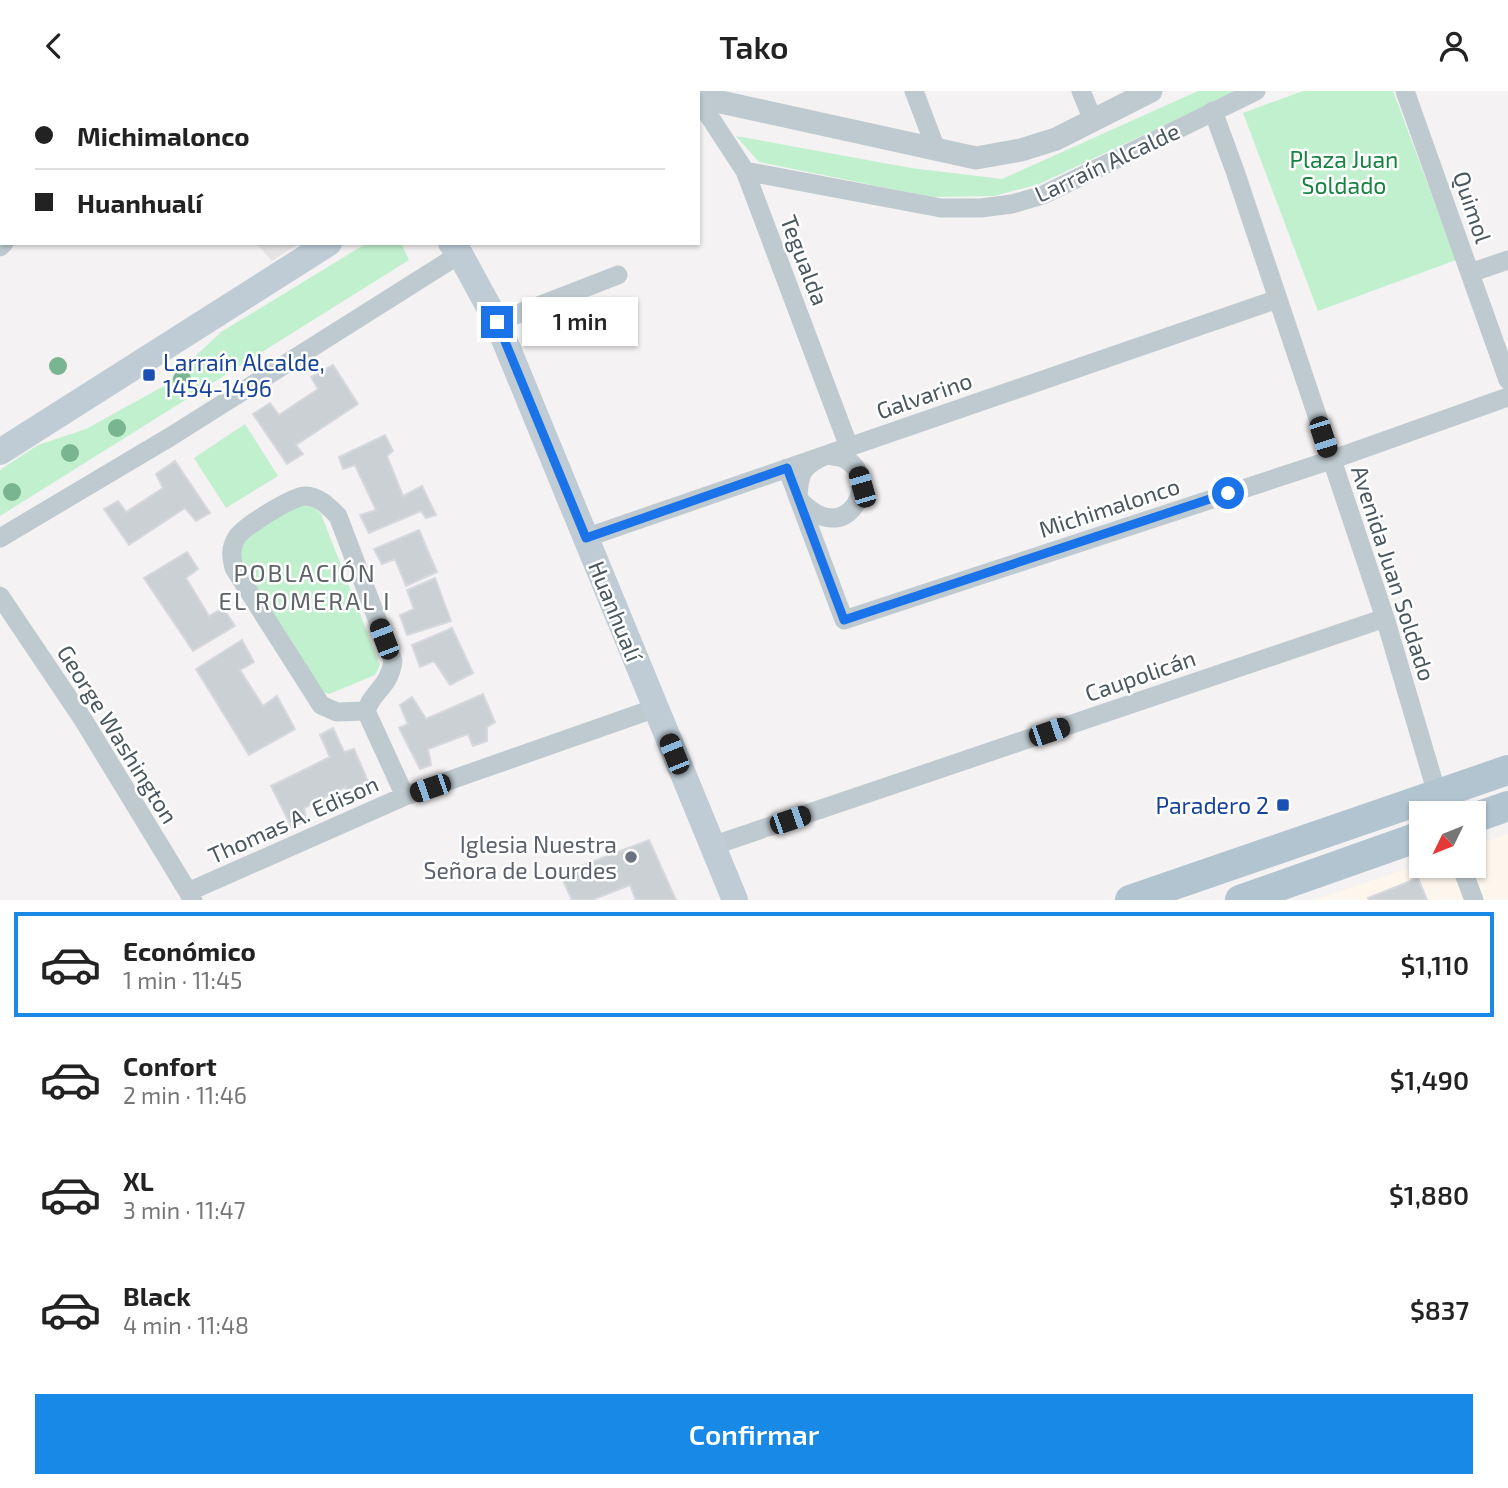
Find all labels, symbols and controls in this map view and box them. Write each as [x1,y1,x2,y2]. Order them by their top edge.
icon: back [35,27,73,65]
text: Tako [719,27,789,65]
icon: person [1435,27,1473,65]
street label: Larraín Alcalde [1030,116,1184,208]
text: Michimalonco [77,120,250,151]
park label: Plaza Juan Soldado [1290,145,1398,199]
street label: Quimol [1448,167,1498,247]
text: Huanhualí [77,187,202,218]
street label: Tegualda [775,211,835,309]
callout: 1 min [522,297,637,347]
route end [481,306,513,338]
text: 1 min [553,307,607,335]
place label: Larraín Alcalde, 1454-1496 [163,348,325,402]
street label: Galvarino [872,366,976,424]
marker: Larraín Alcalde, 1454-1496 [141,367,157,383]
car [1307,414,1340,460]
street label: Avenida Juan Soldado [1346,462,1442,684]
car [847,464,878,510]
street label: Michimalonco [1035,471,1183,543]
route start [1212,477,1244,509]
street label: Huanhualí [583,557,649,667]
district label: POBLACIÓN EL ROMERAL I [218,558,392,615]
car [367,616,402,662]
street label: George Washington [52,640,184,828]
street label: Caupolicán [1081,643,1199,707]
car [1026,715,1073,749]
car [657,731,692,777]
street label: Thomas A. Edison [204,769,382,869]
car [407,771,454,805]
place label: Paradero 2 [1155,791,1269,819]
marker: Paradero 2 [1275,797,1291,813]
north arrow [1409,801,1486,879]
map controls [1409,801,1486,878]
car [767,803,814,837]
place label: Iglesia Nuestra Señora de Lourdes [424,830,617,884]
marker: Iglesia Nuestra Señora de Lourdes [623,849,639,865]
icon: car [39,933,102,996]
text: Económico [123,935,256,966]
text: $1,110 [1400,949,1469,980]
text: 1 min · 11:45 [123,966,242,994]
icon: car [39,1048,102,1111]
text: Confort [123,1050,217,1081]
text: $1,490 [1390,1064,1469,1095]
text: 2 min · 11:46 [123,1081,247,1109]
icon: car [39,1163,102,1226]
text: XL [123,1165,154,1196]
text: $1,880 [1389,1179,1469,1210]
text: 3 min · 11:47 [123,1196,245,1224]
icon: car [39,1278,102,1341]
text: Black [123,1280,191,1311]
text: $837 [1410,1294,1469,1325]
text: 4 min · 11:48 [123,1311,249,1339]
button: Confirmar [35,1394,1473,1474]

